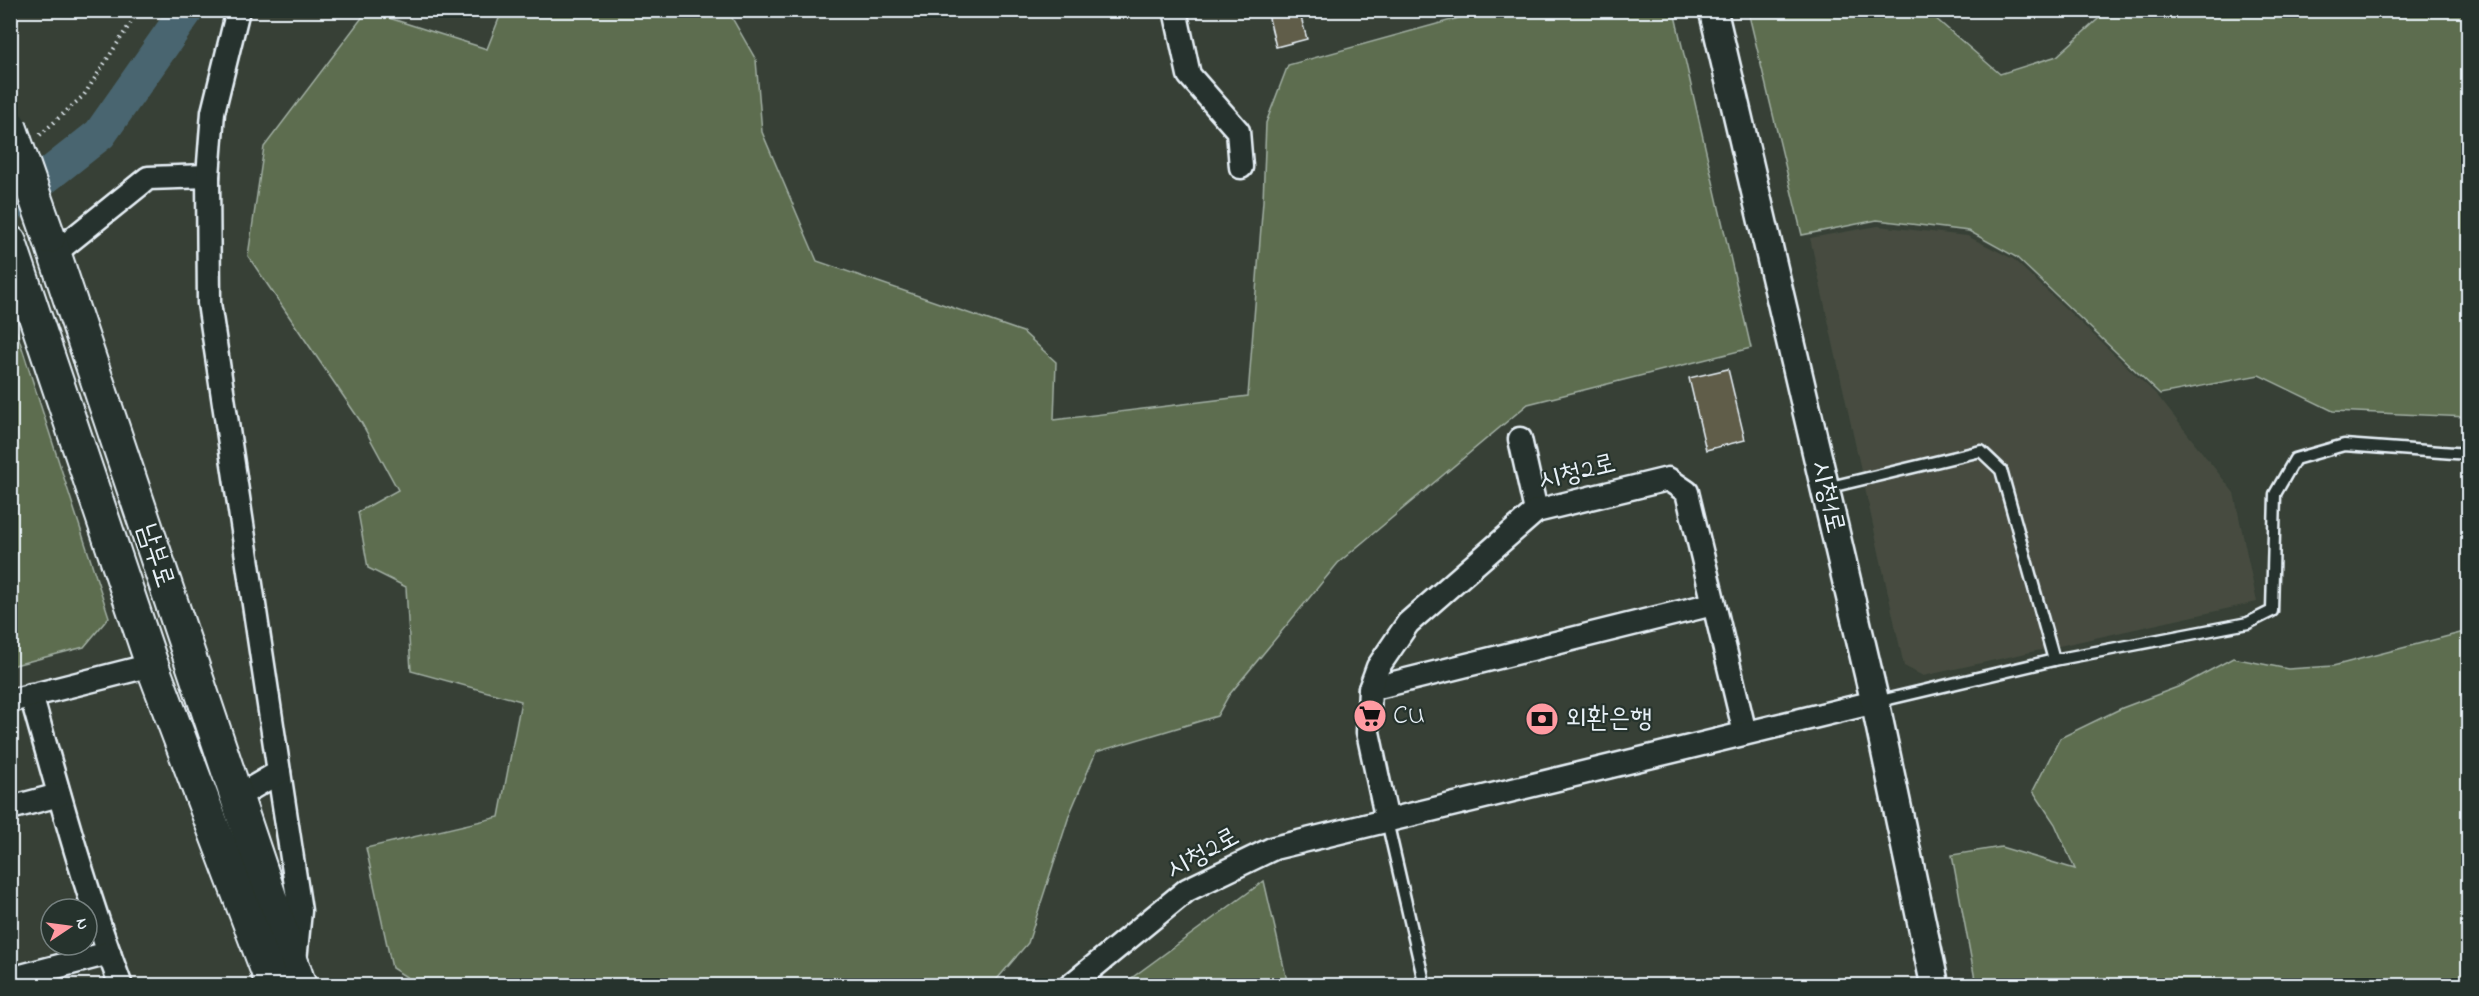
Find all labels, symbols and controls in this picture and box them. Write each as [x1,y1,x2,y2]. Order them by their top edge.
street label: 시청2로 [1534,445,1620,501]
street label: 시청1로 [1800,457,1854,537]
street label: 남부로 [126,519,184,593]
place label: CU [1393,697,1425,736]
supermarket icon: CU [1352,698,1388,734]
place label: 외환은행 [1565,700,1652,739]
bank icon: 외환은행 [1524,701,1560,737]
street label: 시청2로 [1159,818,1247,890]
north arrow [39,897,99,957]
text: N [69,916,95,932]

